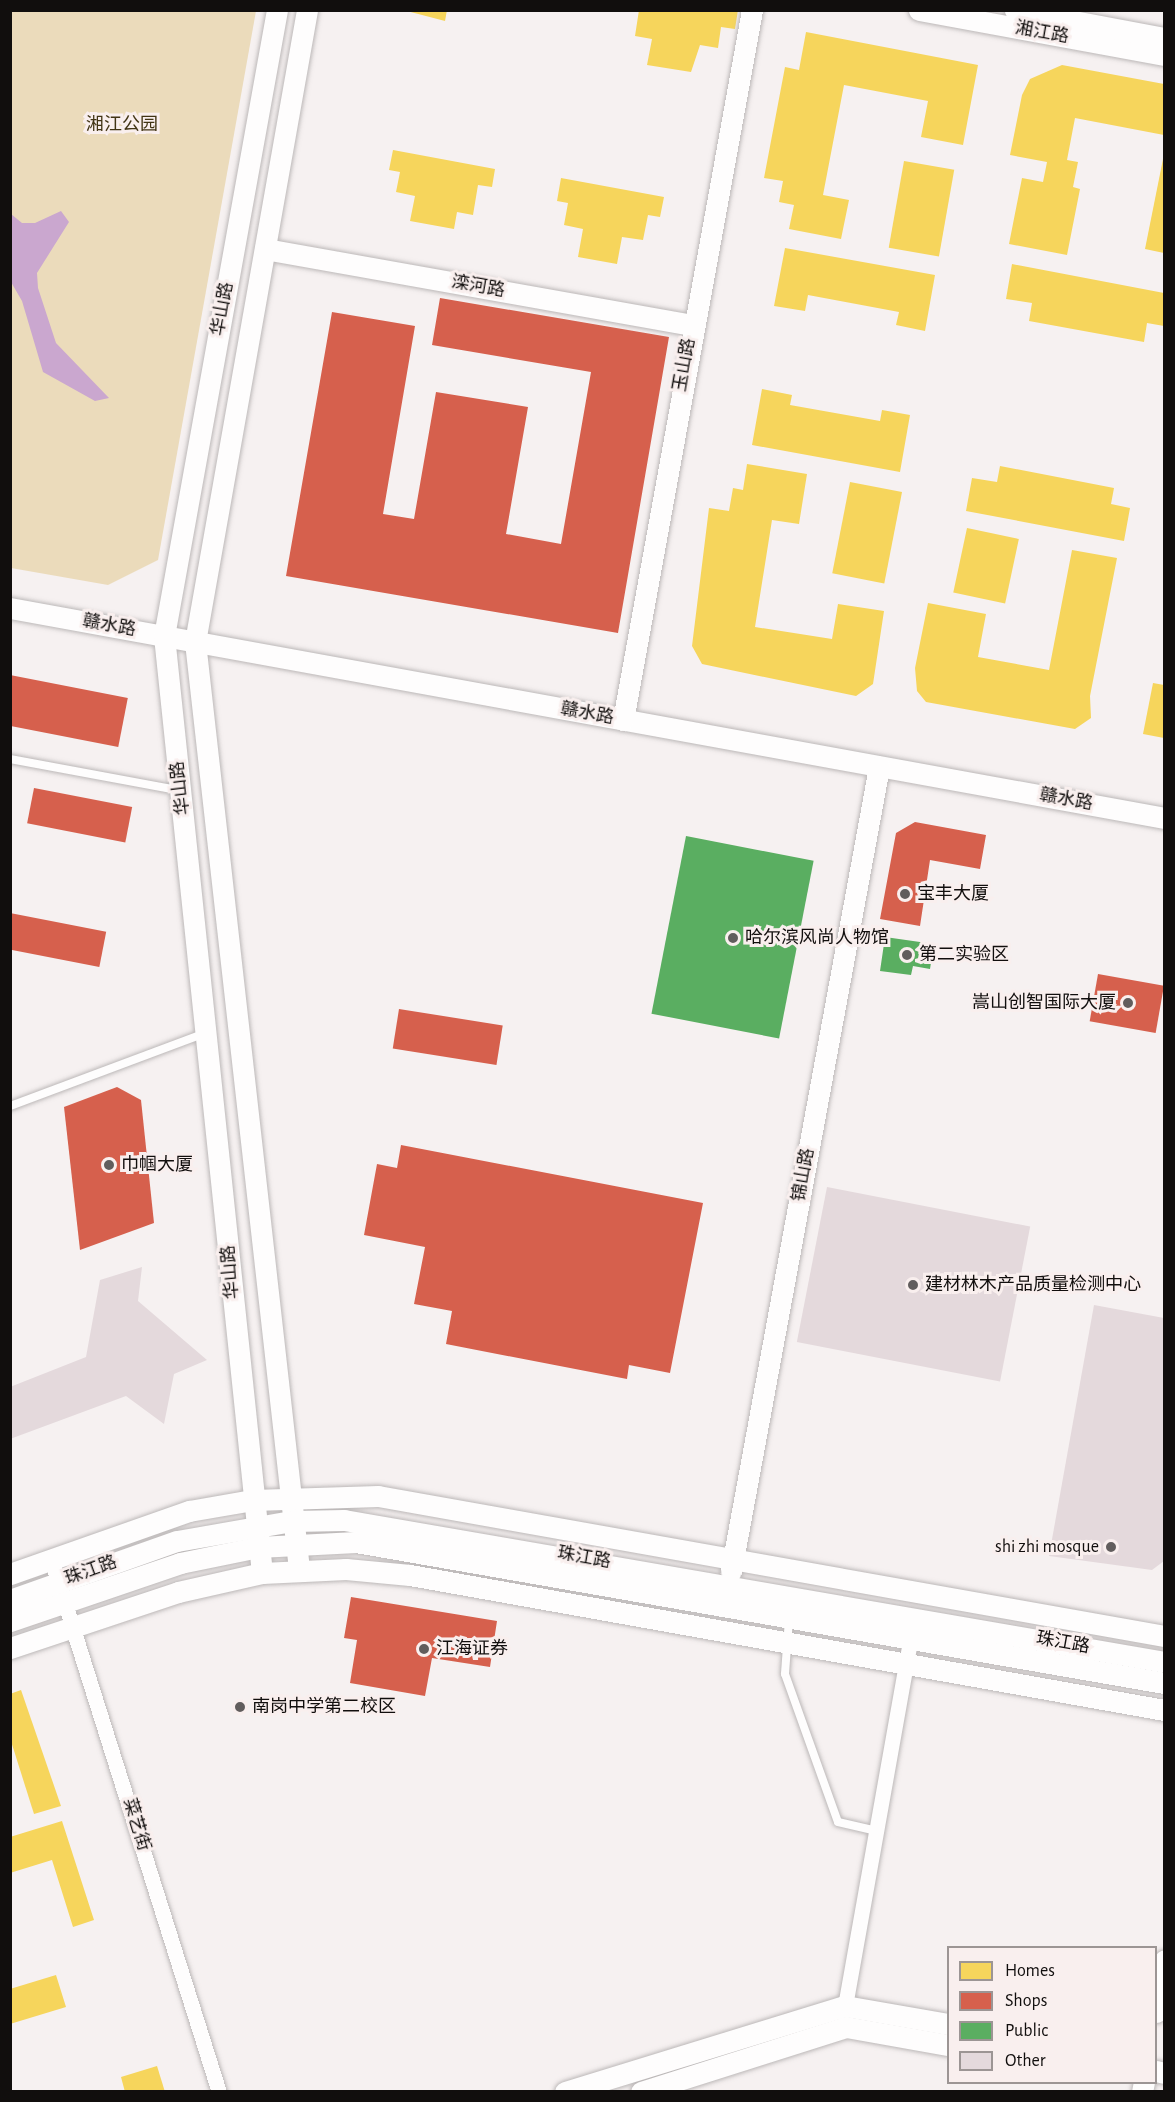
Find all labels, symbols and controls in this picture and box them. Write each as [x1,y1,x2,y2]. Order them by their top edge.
street label: 湘江路 [1014,18,1070,48]
park label: 湘江公园 [86,114,158,136]
street label: 滦河路 [450,272,506,302]
street label: 华山路 [208,281,238,337]
street label: 玉山路 [670,337,700,393]
street label: 赣水路 [81,611,137,641]
street label: 赣水路 [559,699,615,729]
street label: 华山路 [167,760,195,816]
street label: 赣水路 [1038,785,1094,815]
place label: 宝丰大厦 [917,883,989,905]
marker: 宝丰大厦 [898,887,912,901]
place label: 哈尔滨风尚人物馆 [745,927,889,949]
marker: 哈尔滨风尚人物馆 [726,931,740,945]
place label: 第二实验区 [919,944,1009,966]
marker: 第二实验区 [900,948,914,962]
place label: 嵩山创智国际大厦 [972,992,1116,1014]
marker: 嵩山创智国际大厦 [1121,996,1135,1010]
street label: 锦山路 [789,1147,819,1203]
place label: 巾帼大厦 [121,1154,193,1176]
marker: 巾帼大厦 [102,1158,116,1172]
street label: 华山路 [218,1244,244,1300]
place label: 建材林木产品质量检测中心 [925,1274,1141,1296]
marker: 建材林木产品质量检测中心 [906,1278,920,1292]
place label: shi zhi mosque [995,1536,1099,1558]
marker: shi zhi mosque [1104,1540,1118,1554]
street label: 珠江路 [556,1543,612,1573]
street label: 珠江路 [62,1552,120,1590]
street label: 珠江路 [1035,1628,1091,1658]
place label: 江海证券 [436,1638,508,1660]
marker: 江海证券 [417,1642,431,1656]
place label: 南岗中学第二校区 [252,1696,396,1718]
marker: 南岗中学第二校区 [233,1700,247,1714]
street label: 菜艺街 [118,1796,154,1854]
legend [947,1946,1157,2084]
text: Homes [1005,1962,1055,1980]
text: Shops [1005,1992,1047,2010]
text: Public [1005,2022,1048,2040]
text: Other [1005,2052,1046,2070]

